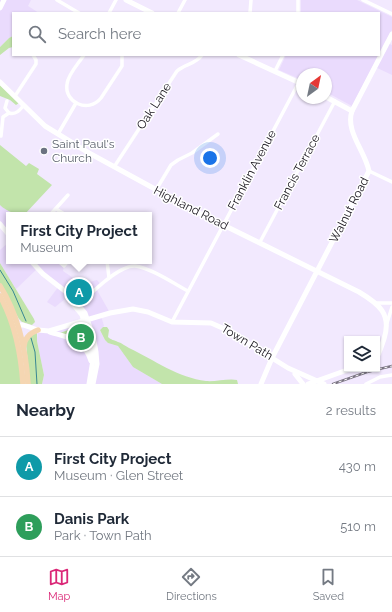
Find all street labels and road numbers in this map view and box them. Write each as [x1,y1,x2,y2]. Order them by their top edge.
street label: Oak Lane [134,80,174,132]
street label: Franklin Avenue [225,128,279,212]
street label: Francis Terrace [271,132,323,212]
street label: Walnut Road [326,175,372,245]
street label: Highland Road [151,183,231,233]
street label: Town Path [219,321,275,363]

